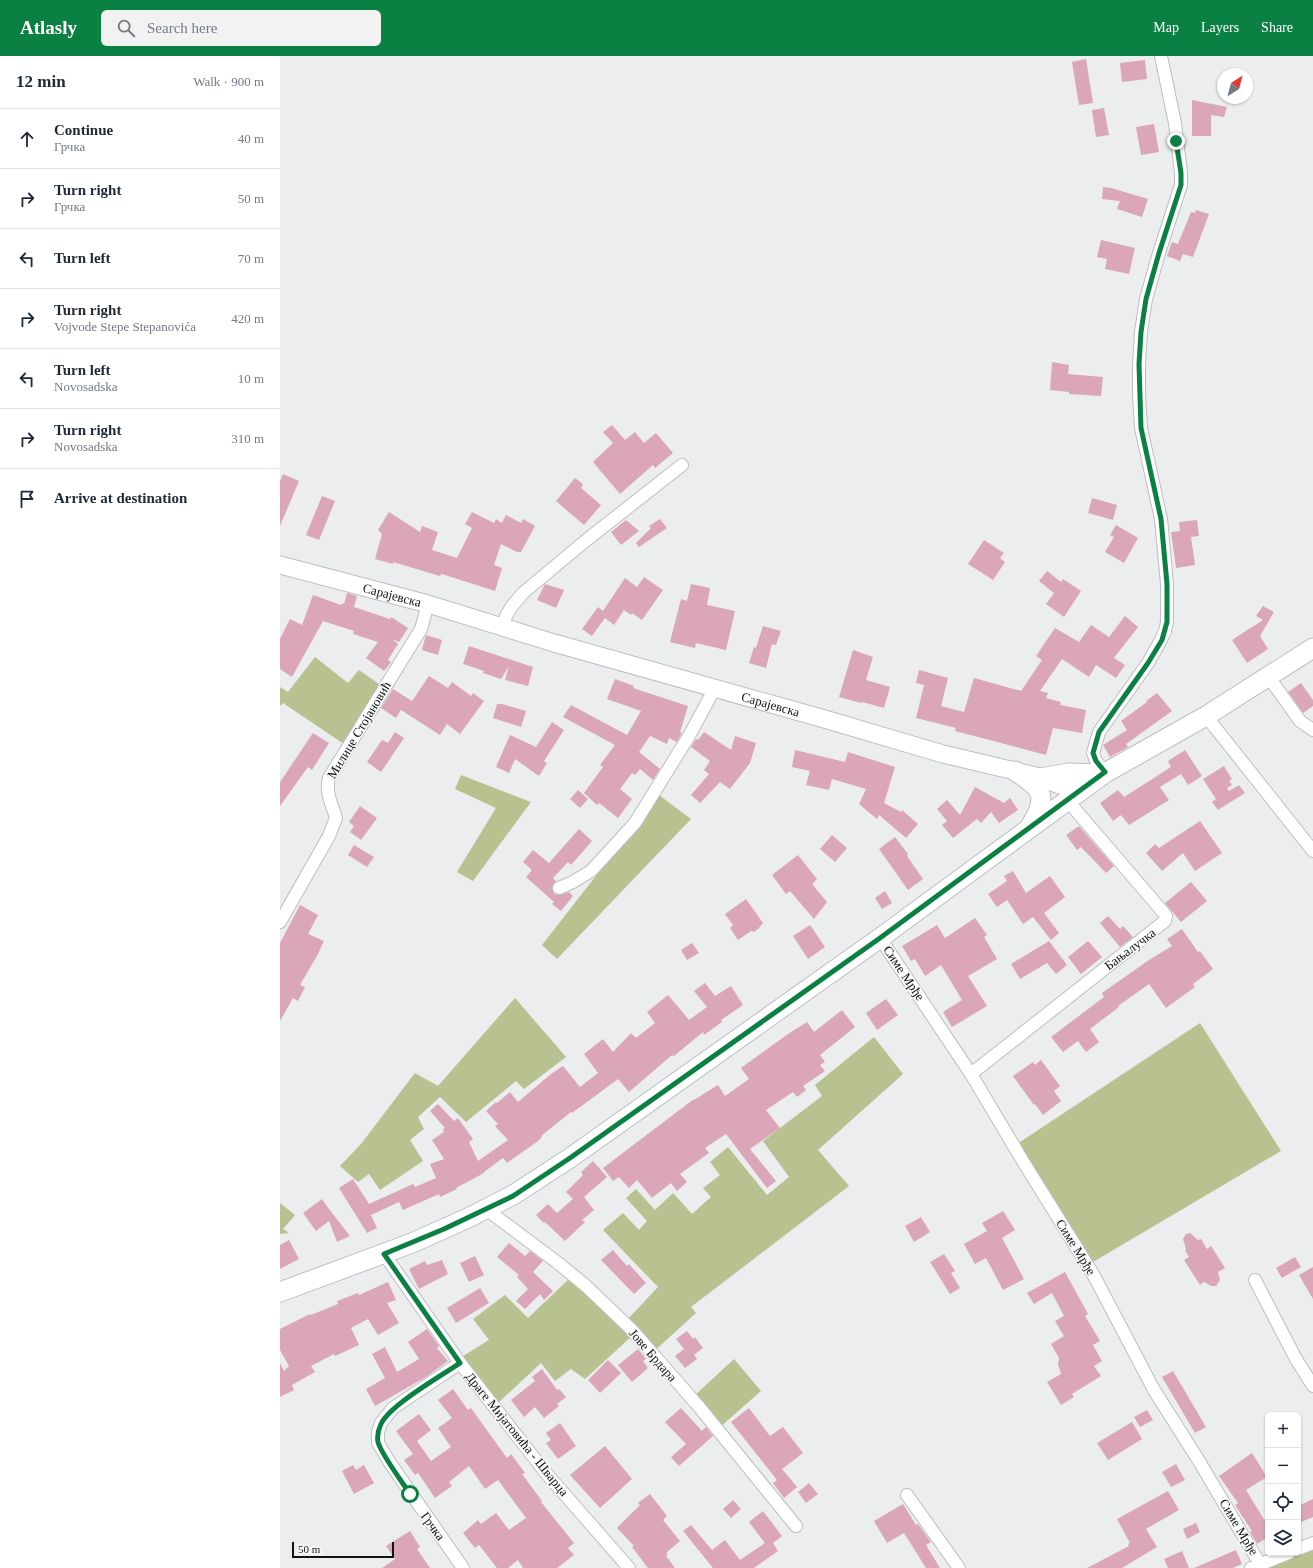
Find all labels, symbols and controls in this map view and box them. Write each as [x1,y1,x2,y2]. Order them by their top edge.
search box [101,10,381,46]
text: Atlasly [20,17,77,38]
icon: search [115,17,137,39]
text: Search here [147,20,217,36]
text: Map [1153,20,1179,35]
text: Layers [1201,20,1239,35]
text: Share [1261,20,1293,35]
north arrow [1217,68,1253,104]
text: 12 min [16,72,66,91]
text: Walk · 900 m [193,74,264,89]
text: Continue [54,122,113,138]
icon: ahead [16,128,38,150]
text: 40 m [238,131,264,146]
route end [1167,132,1185,150]
text: Грчка [54,139,85,154]
text: Turn right [54,182,121,198]
icon: right [16,188,38,210]
text: 50 m [238,191,264,206]
text: Грчка [54,199,85,214]
icon: left [16,248,38,270]
text: Turn left [54,250,111,266]
text: 70 m [238,251,264,266]
text: Turn right [54,302,121,318]
icon: right [16,308,38,330]
text: 420 m [231,311,264,326]
text: Vojvode Stepe Stepanovića [54,319,196,334]
text: Turn left [54,362,111,378]
icon: left [16,368,38,390]
text: 10 m [238,371,264,386]
text: Novosadska [54,379,118,394]
text: Turn right [54,422,121,438]
icon: right [16,428,38,450]
text: 310 m [231,431,264,446]
text: Novosadska [54,439,118,454]
icon: arrive [16,488,38,510]
text: Arrive at destination [54,490,187,506]
street label: Сарајевска [361,580,423,609]
street label: Милице Стојановић [324,678,394,781]
street label: Сарајевска [740,689,802,719]
street label: Бањалучка [1102,925,1159,973]
street label: Симе Мрђе [880,943,928,1003]
street label: Симе Мрђе [1053,1216,1099,1278]
street label: Јове Брдара [626,1326,680,1385]
street label: Драге Мијатовића - Шварца [462,1369,572,1499]
map controls [1265,1412,1301,1556]
button: + [1265,1412,1301,1448]
button: − [1265,1448,1301,1484]
button: locate [1265,1484,1301,1520]
route start [401,1485,419,1503]
street label: Симе Мрђе [1216,1496,1262,1558]
street label: Грчка [418,1509,448,1543]
button: layers [1265,1520,1301,1556]
scale bar [292,1540,394,1559]
text: 50 m [298,1543,320,1555]

